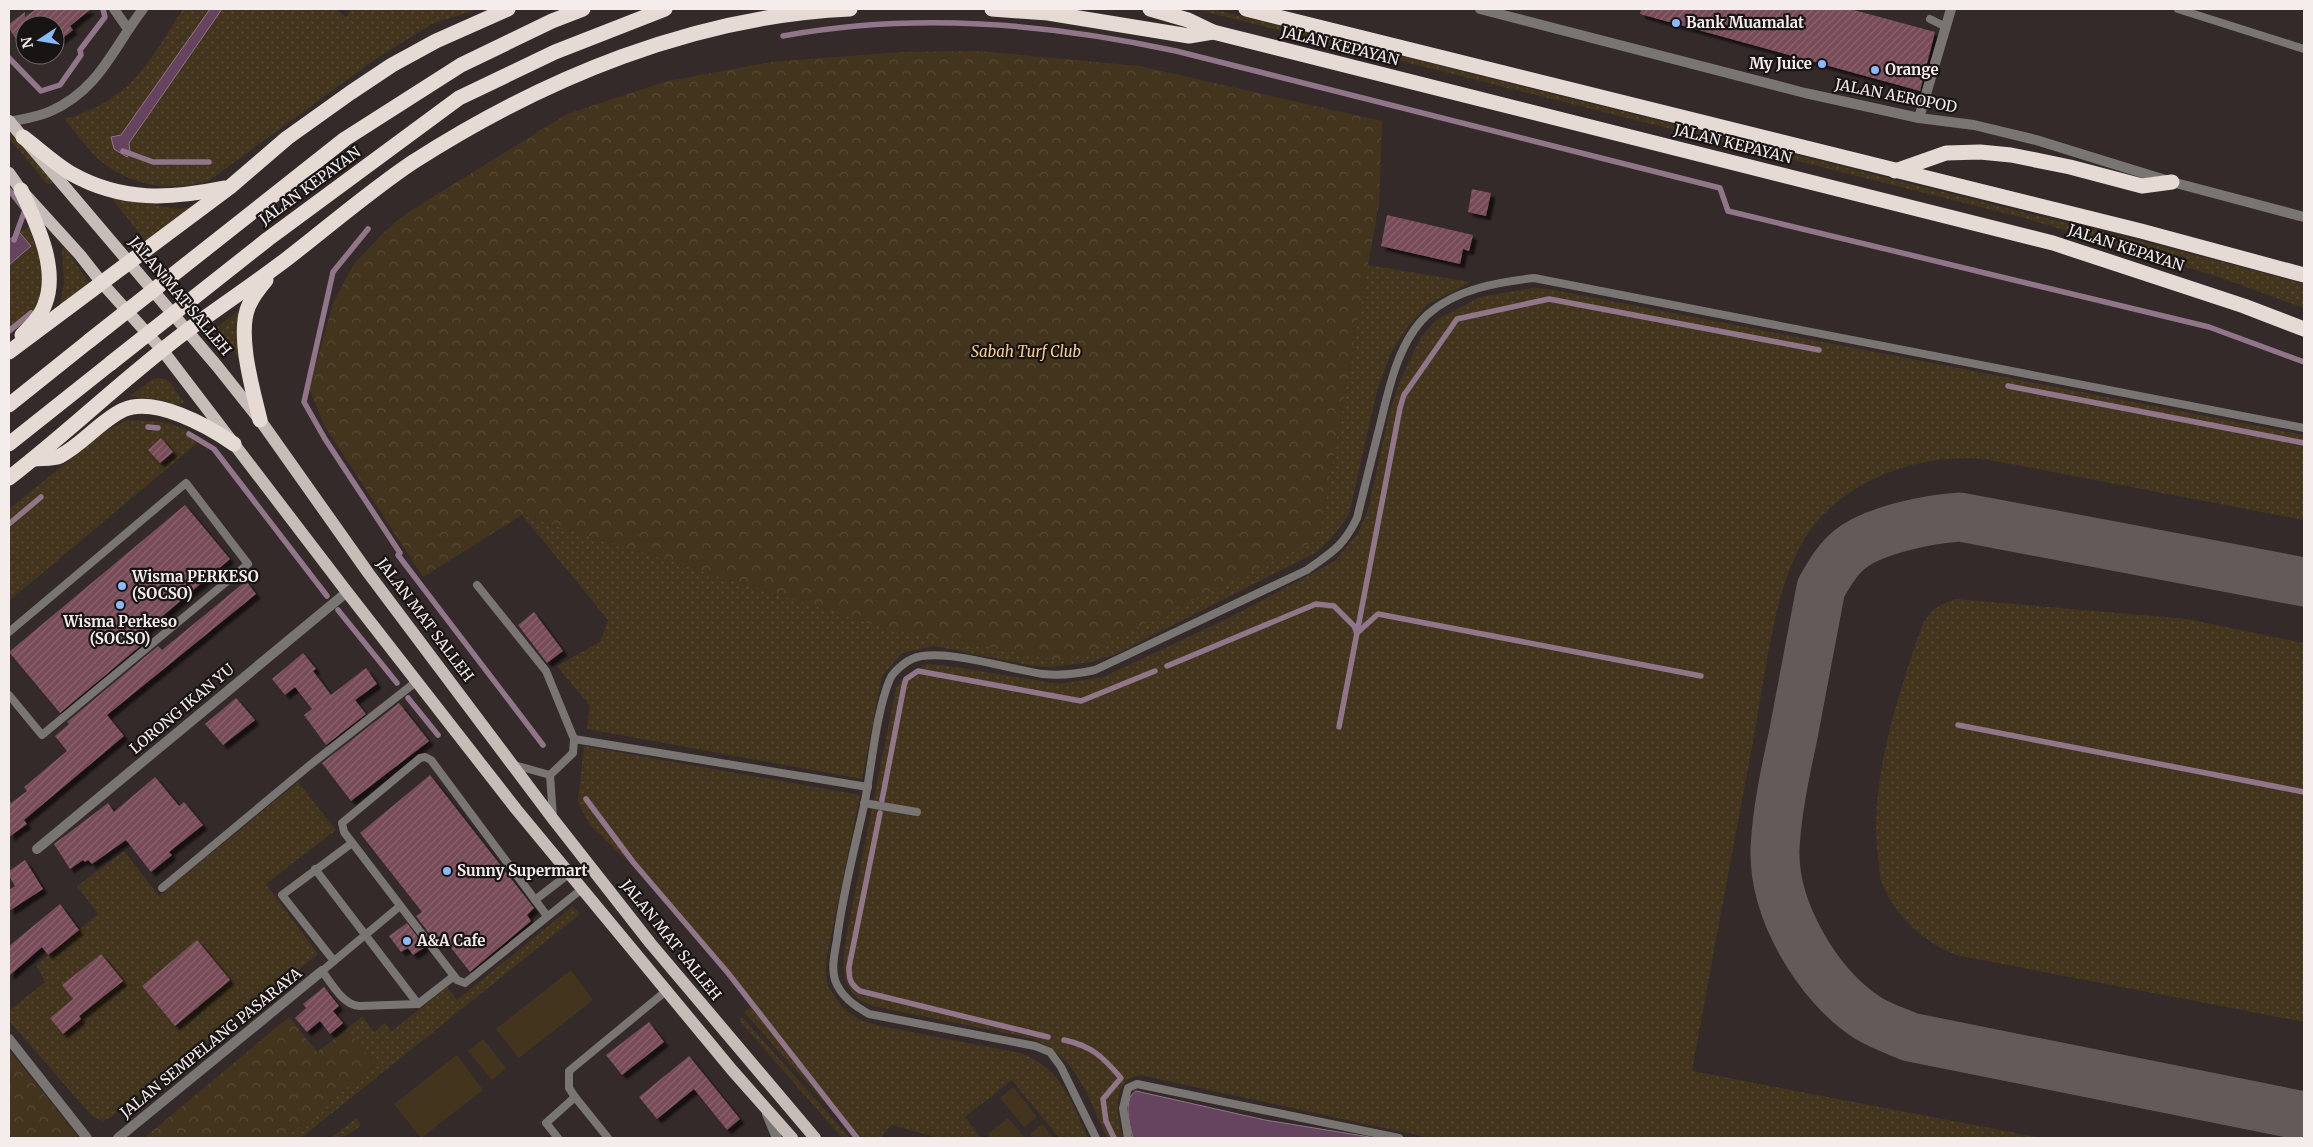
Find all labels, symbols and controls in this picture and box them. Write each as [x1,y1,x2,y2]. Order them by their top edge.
place label: Bank Muamalat [1686,13,1804,32]
north arrow [15,15,65,65]
marker: Bank Muamalat [1670,17,1682,29]
street label: JALAN KEPAYAN [1278,21,1401,69]
text: N [17,35,37,50]
place label: My Juice [1749,54,1812,73]
marker: My Juice [1816,58,1828,70]
place label: Orange [1885,60,1939,79]
marker: Orange [1869,64,1881,76]
street label: JALAN AEROPOD [1833,74,1959,117]
street label: JALAN KEPAYAN [1671,119,1794,167]
street label: JALAN KEPAYAN [254,142,364,229]
street label: JALAN KEPAYAN [2065,220,2187,275]
street label: JALAN MAT SALLEH [124,231,236,359]
park label: Sabah Turf Club [971,342,1081,361]
street label: JALAN MAT SALLEH [372,553,478,685]
place label: Wisma PERKESO (SOCSO) [131,567,259,603]
marker: Wisma PERKESO (SOCSO) [116,580,128,592]
marker: Wisma Perkeso (SOCSO) [114,599,126,611]
place label: Wisma Perkeso (SOCSO) [62,612,177,648]
street label: LORONG IKAN YU [126,659,238,758]
place label: Sunny Supermart [457,861,588,880]
marker: Sunny Supermart [441,865,453,877]
street label: JALAN MAT SALLEH [616,875,726,1004]
place label: A&A Cafe [416,931,485,950]
marker: A&A Cafe [401,935,413,947]
street label: JALAN SEMPELANG PASARAYA [115,963,306,1122]

